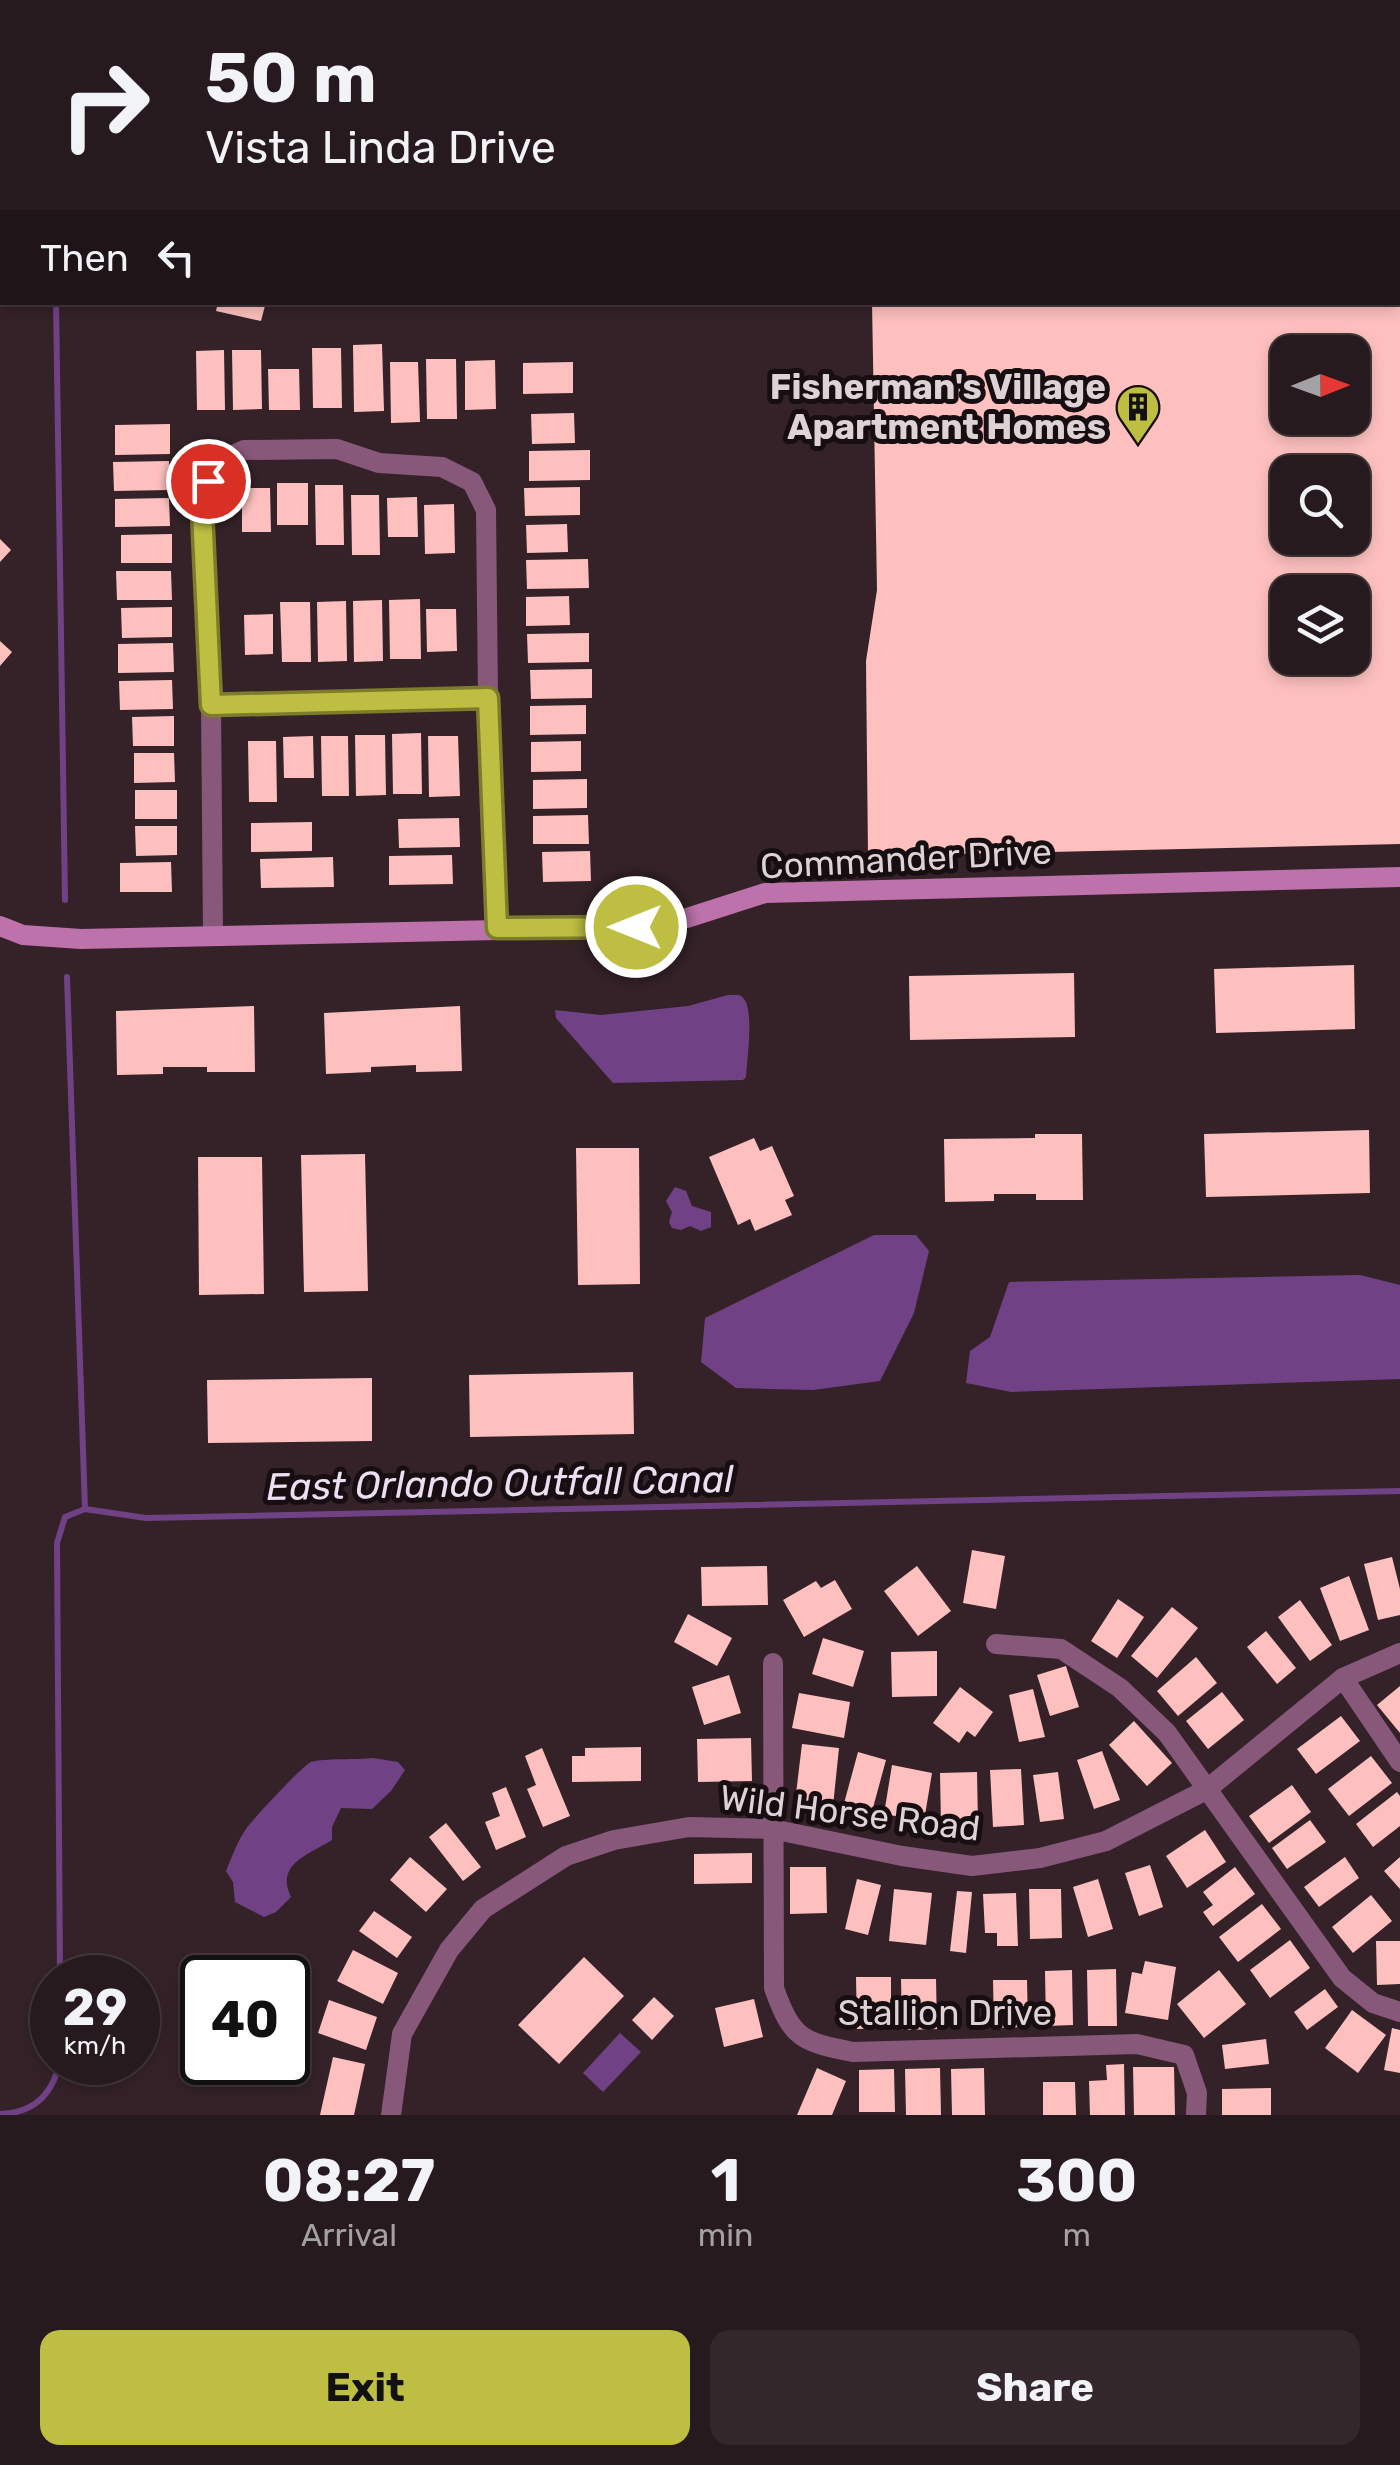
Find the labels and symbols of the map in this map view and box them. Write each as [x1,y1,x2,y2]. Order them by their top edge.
north arrow [1270,335,1370,435]
place label: Fisherman's Village Apartment Homes [770,366,1106,448]
building icon: Fisherman's Village Apartment Homes [1115,384,1161,445]
pin [166,439,251,524]
street label: Commander Drive [759,830,1053,888]
position arrow [584,875,688,979]
water label: East Orlando Outfall Canal [266,1456,735,1510]
street label: Wild Horse Road [718,1776,982,1850]
speed limit sign: 40 [180,1955,310,2085]
street label: Stallion Drive [838,1992,1052,2034]

